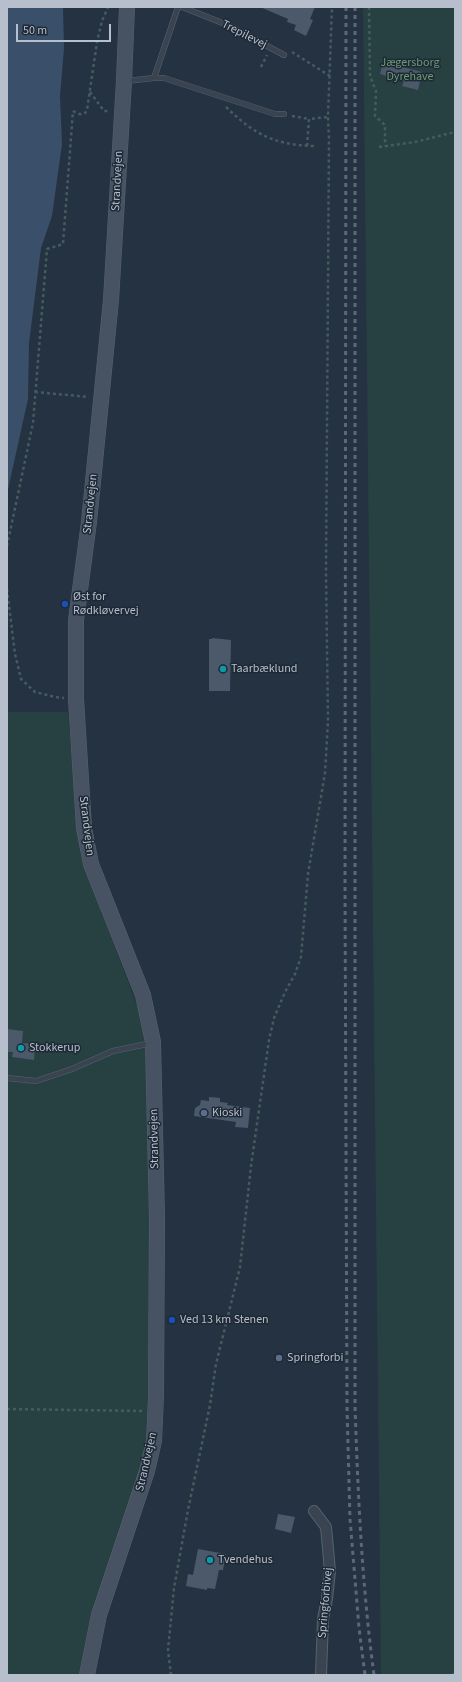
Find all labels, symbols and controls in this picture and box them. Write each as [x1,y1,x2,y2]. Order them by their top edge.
scale bar [18,16,113,42]
street label: Trepilevej [219,17,269,53]
text: 50 m [23,22,47,39]
park label: Jægersborg Dyrehave [380,56,440,84]
street label: Strandvejen [109,151,127,211]
street label: Strandvejen [81,473,101,535]
place label: Øst for Rødkløvervej [73,590,139,618]
marker: Øst for Rødkløvervej [60,599,70,609]
place label: Taarbæklund [231,662,297,676]
marker: Taarbæklund [218,664,228,674]
street label: Strandvejen [75,795,97,857]
place label: Stokkerup [29,1041,80,1055]
marker: Stokkerup [16,1043,26,1053]
place label: Kioski [212,1106,242,1120]
marker: Kioski [199,1108,209,1118]
street label: Strandvejen [147,1109,163,1169]
place label: Ved 13 km Stenen [180,1313,269,1327]
marker: Ved 13 km Stenen [167,1315,177,1325]
place label: Springforbi [287,1351,343,1365]
marker: Springforbi [274,1353,284,1363]
street label: Strandvejen [133,1431,161,1493]
place label: Tvendehus [218,1553,273,1567]
marker: Tvendehus [205,1555,215,1565]
street label: Springforbivej [316,1567,336,1639]

